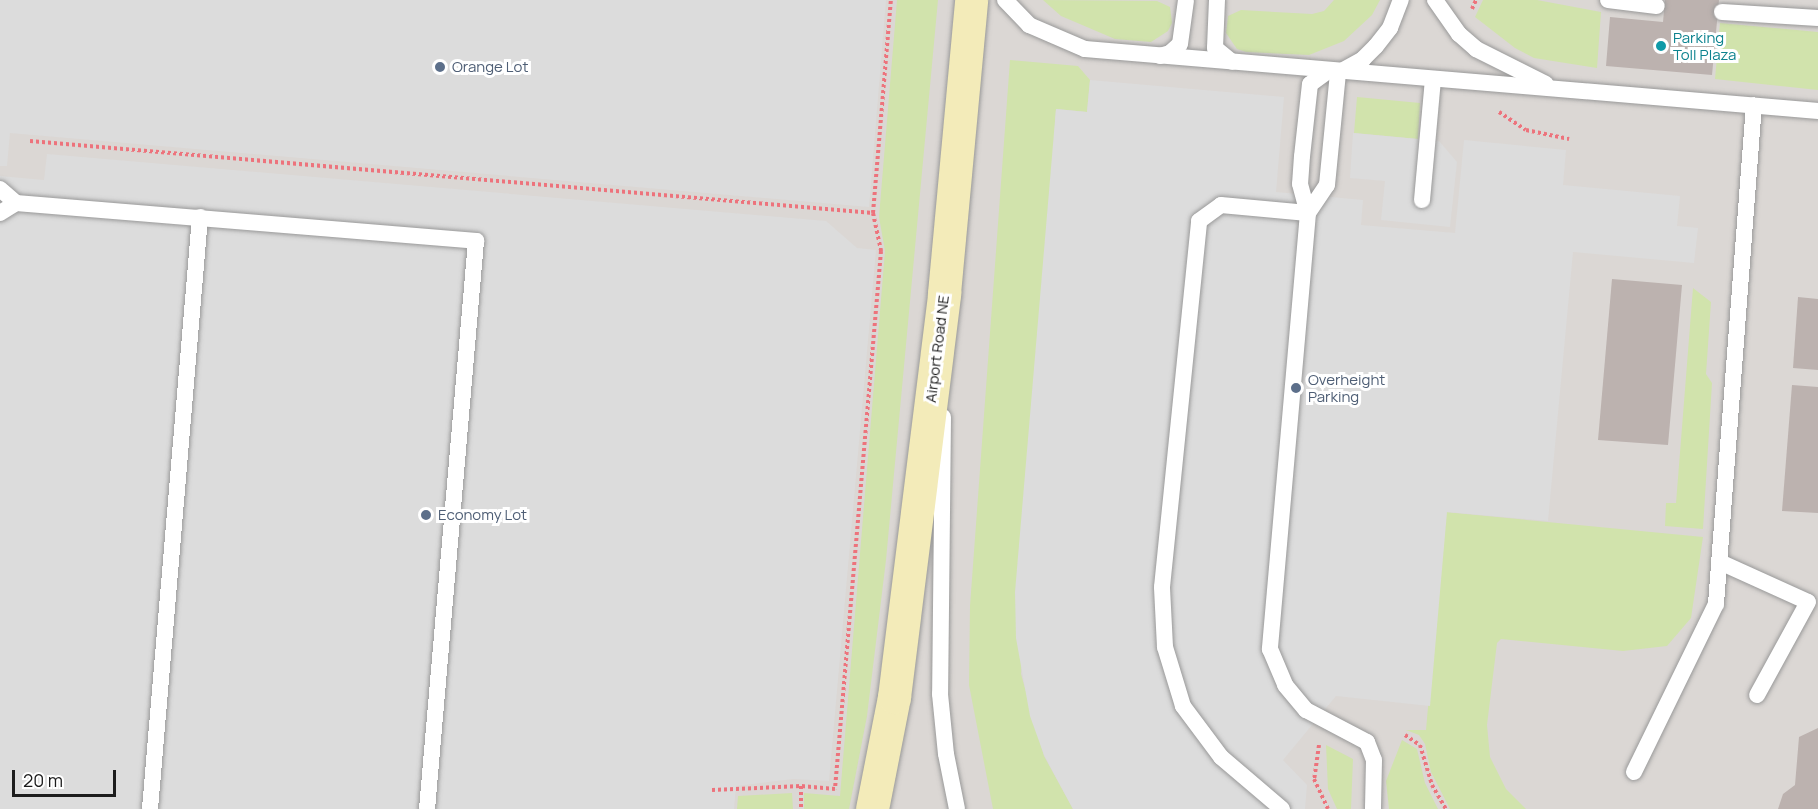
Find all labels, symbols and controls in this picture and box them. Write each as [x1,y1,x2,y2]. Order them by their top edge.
place label: Parking Toll Plaza [1673,28,1736,63]
marker: Parking Toll Plaza [1654,39,1668,53]
place label: Orange Lot [452,58,528,76]
marker: Orange Lot [433,60,447,74]
street label: Airport Road NE [921,294,953,404]
place label: Overheight Parking [1308,370,1385,405]
marker: Overheight Parking [1289,381,1303,395]
place label: Economy Lot [438,506,527,524]
marker: Economy Lot [419,508,433,522]
scale bar [15,758,118,796]
text: 20 m [23,768,63,792]

